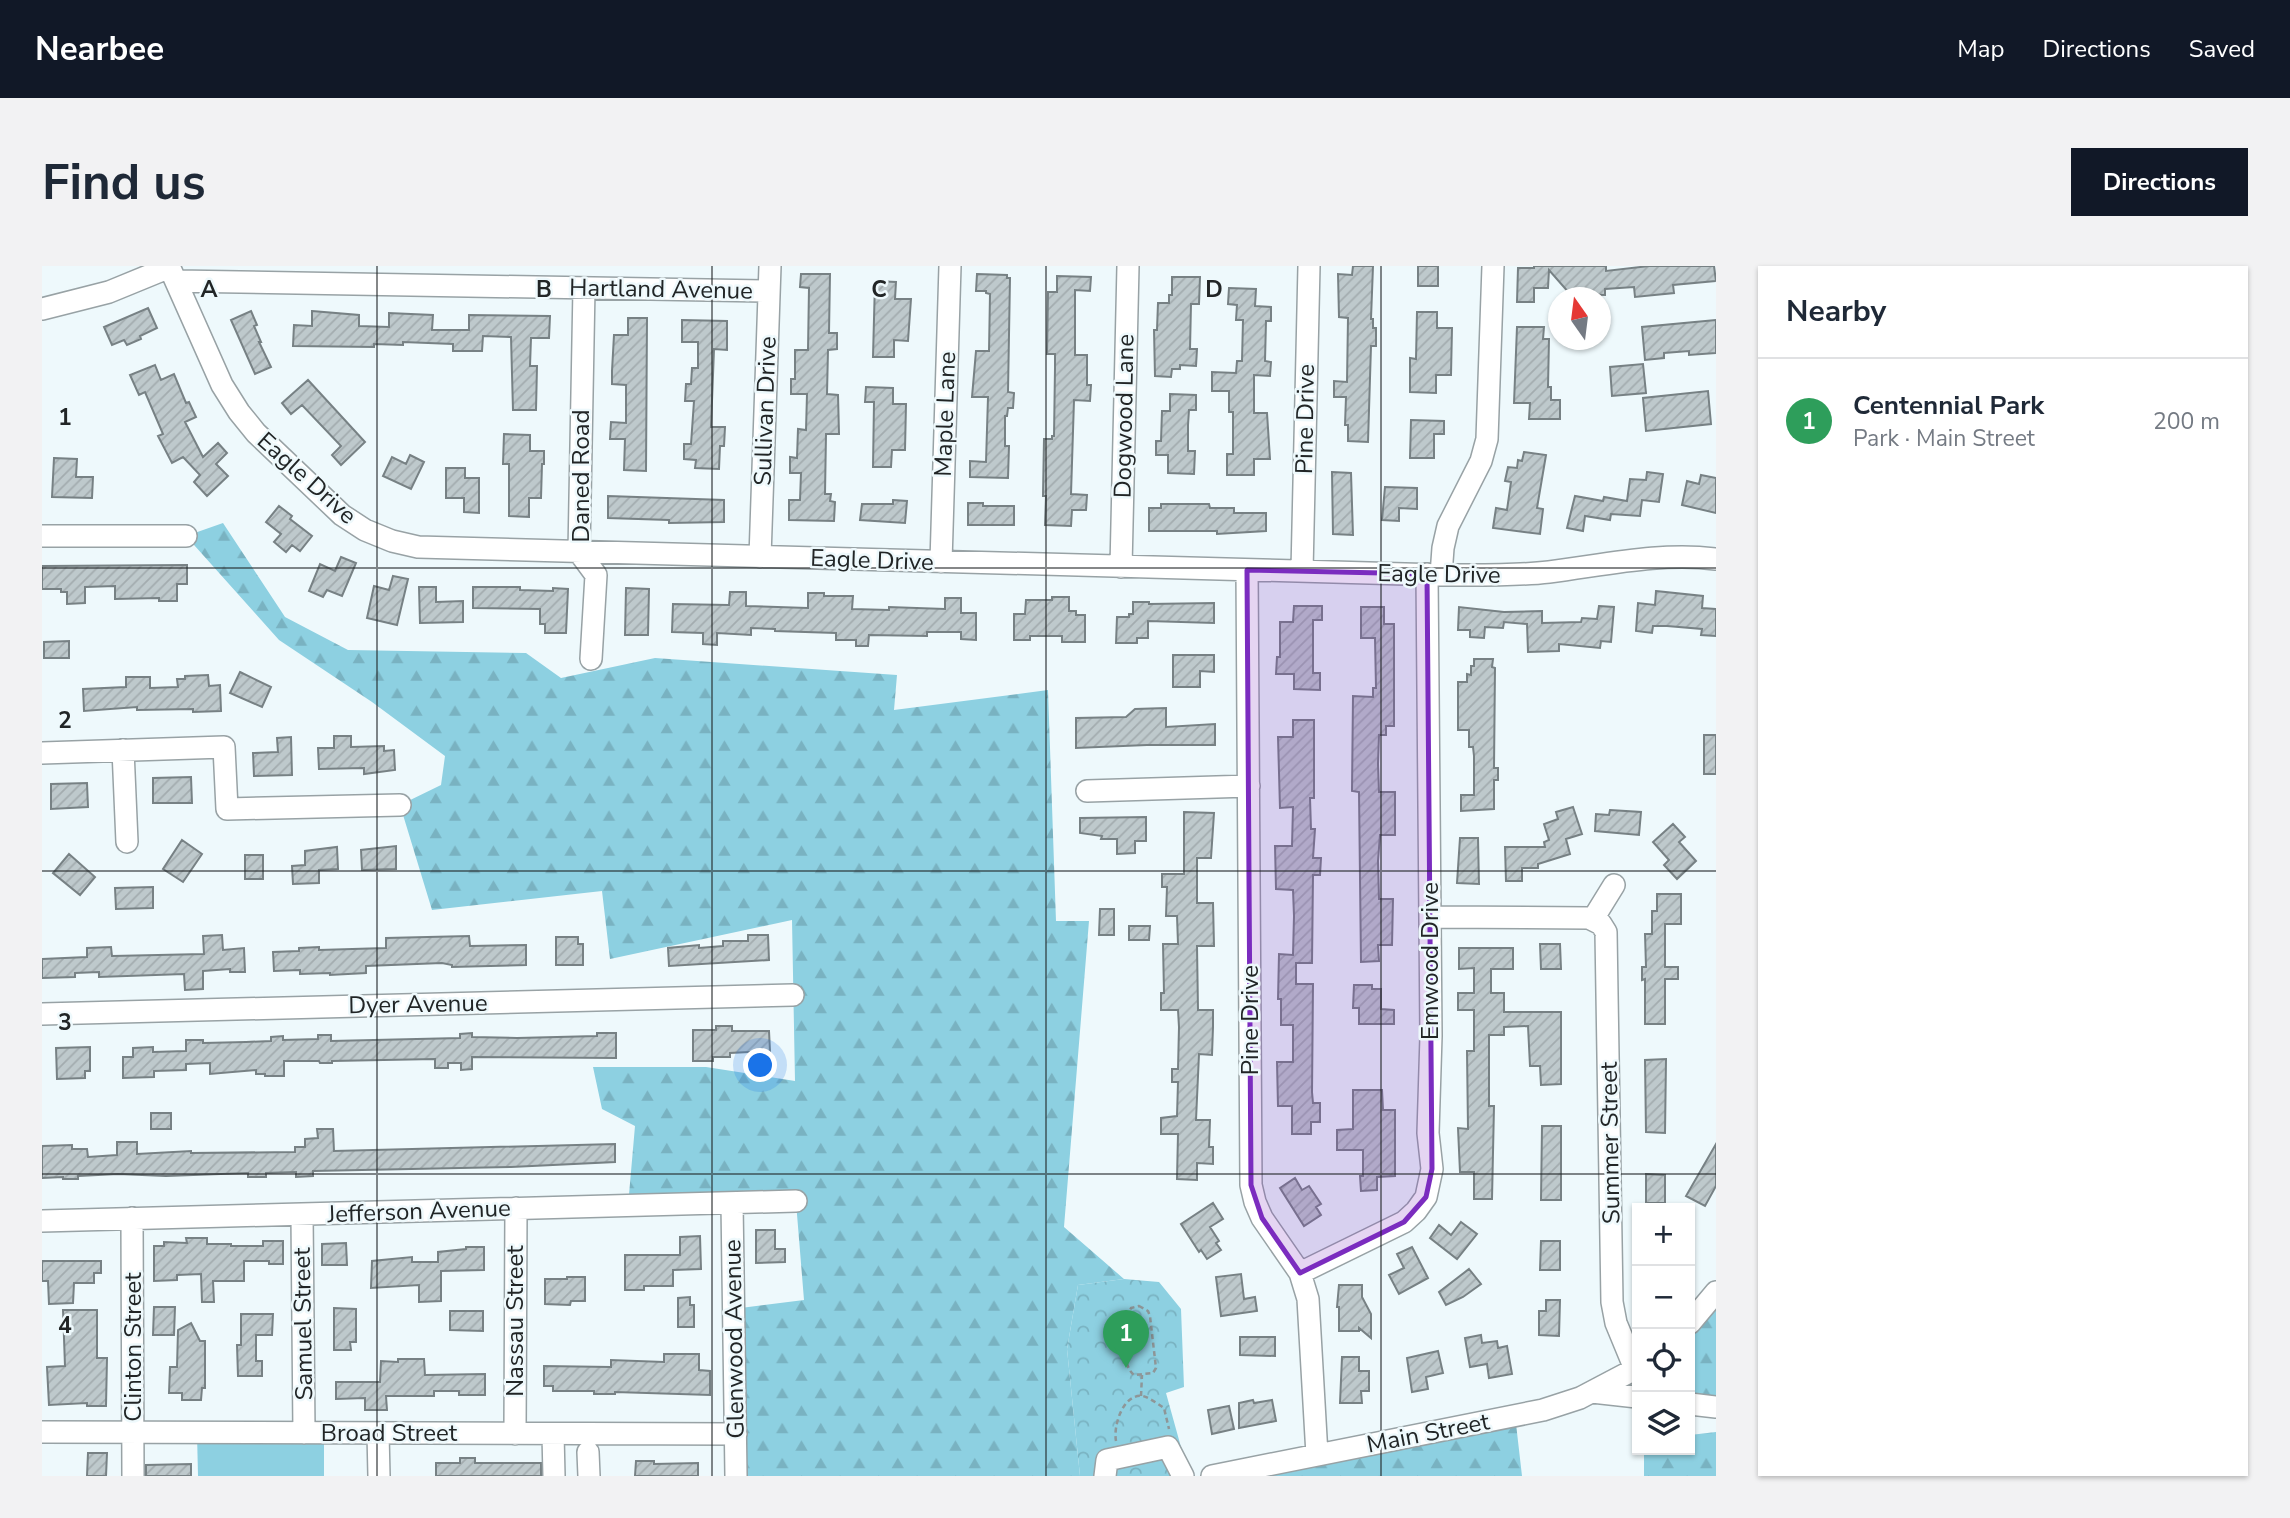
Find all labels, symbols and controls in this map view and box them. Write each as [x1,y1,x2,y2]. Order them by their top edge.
text: Nearbee [35,27,164,72]
text: Map [1957,33,2004,65]
text: Directions [2042,33,2151,65]
text: Saved [2189,33,2255,65]
button: Directions [2071,148,2248,216]
text: Find us [42,149,206,216]
street label: Hartland Avenue [569,271,753,307]
text: A [200,274,218,305]
text: B [536,274,552,305]
text: C [871,274,887,305]
text: D [1205,274,1223,305]
north arrow [1548,287,1611,350]
text: Nearby [1786,291,1886,332]
street label: Dogwood Lane [1107,334,1141,498]
street label: Sullivan Drive [746,336,784,486]
street label: Maple Lane [927,351,963,477]
street label: Pine Drive [1288,364,1322,474]
text: Centennial Park [1853,388,2044,423]
text: 1 [58,402,72,433]
text: 1 [1802,406,1816,437]
text: 200 m [2153,406,2220,437]
street label: Daned Road [565,410,597,542]
text: Park · Main Street [1853,423,2035,454]
street label: Eagle Drive [250,425,364,531]
street label: Eagle Drive [810,542,934,578]
street label: Eagle Drive [1377,557,1501,591]
text: 2 [58,705,72,736]
street label: Emwood Drive [1414,882,1446,1040]
street label: Pine Drive [1234,965,1266,1075]
street label: Dyer Avenue [348,987,488,1021]
text: 3 [58,1007,72,1038]
your location [743,1048,777,1082]
street label: Summer Street [1593,1061,1627,1224]
street label: Jefferson Avenue [326,1192,511,1230]
map controls [1632,1203,1695,1455]
button: + [1632,1203,1695,1266]
street label: Glenwood Avenue [716,1239,752,1439]
street label: Nassau Street [499,1245,531,1397]
street label: Samuel Street [286,1247,320,1401]
button: − [1632,1266,1695,1329]
street label: Clinton Street [117,1272,149,1422]
text: 4 [58,1310,72,1341]
pin: 1 [1103,1310,1149,1368]
button: locate [1632,1329,1695,1392]
button: layers [1632,1392,1695,1455]
street label: Main Street [1364,1405,1493,1461]
street label: Broad Street [321,1417,458,1449]

